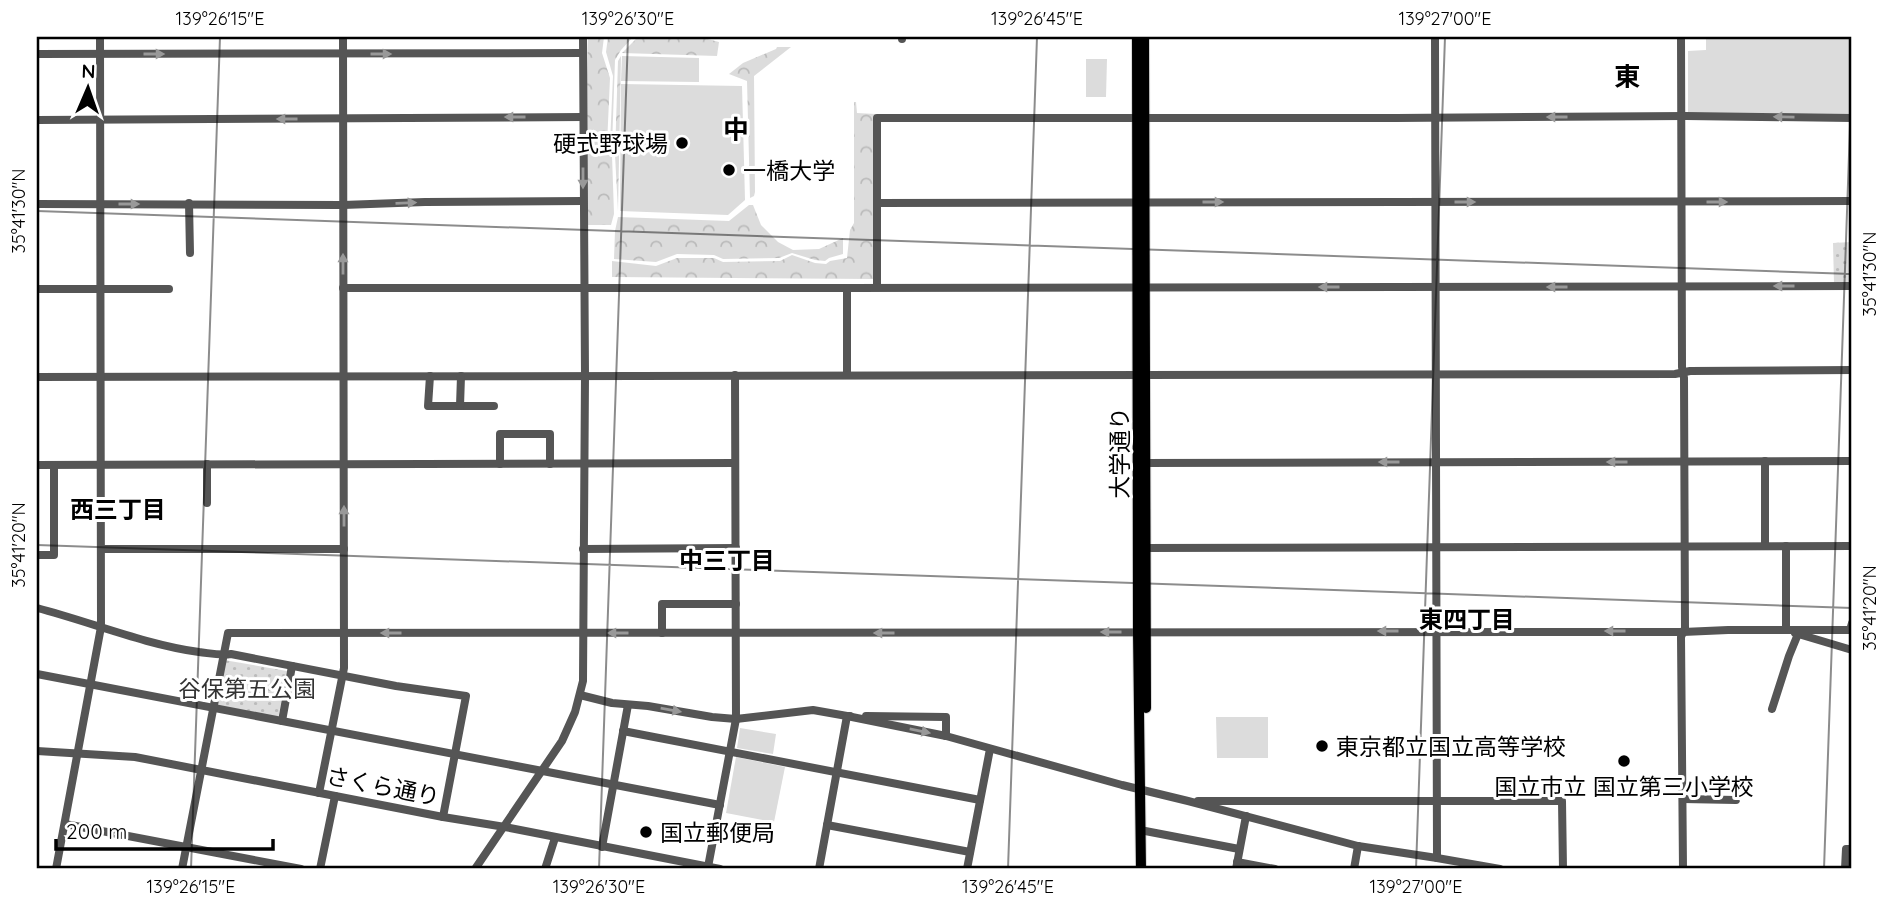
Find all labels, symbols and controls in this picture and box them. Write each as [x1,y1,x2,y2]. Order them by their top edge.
text: 139°26'15"E [176,7,264,30]
text: 139°26'30"E [582,7,674,30]
text: 139°26'45"E [991,7,1083,30]
text: 139°27'00"E [1399,7,1492,30]
one-way arrow [143,48,165,60]
one-way arrow [371,48,393,60]
north arrow [52,52,122,122]
text: N [81,59,96,83]
district label: 東 [1614,60,1640,93]
one-way arrow [1545,111,1567,123]
one-way arrow [1773,111,1795,123]
one-way arrow [503,112,525,123]
one-way arrow [276,113,298,125]
district label: 中 [723,113,749,146]
place label: 硬式野球場 [553,129,668,158]
marker: 硬式野球場 [674,135,690,151]
place label: 一橋大学 [743,156,835,185]
marker: 一橋大学 [721,162,737,178]
one-way arrow [577,168,589,190]
text: 35°41'30"N [7,169,30,253]
one-way arrow [1202,196,1224,208]
one-way arrow [1454,196,1476,208]
one-way arrow [1706,196,1728,208]
one-way arrow [395,197,417,208]
one-way arrow [119,198,141,210]
text: 35°41'30"N [1858,232,1881,316]
one-way arrow [337,253,349,275]
one-way arrow [1773,280,1795,292]
one-way arrow [1318,281,1340,293]
one-way arrow [1545,281,1567,293]
street label: 大学通り [1105,407,1134,499]
one-way arrow [1378,456,1400,468]
one-way arrow [1606,456,1628,467]
district label: 西三丁目 [70,494,166,524]
text: 35°41'20"N [7,502,30,588]
one-way arrow [338,505,350,527]
district label: 中三丁目 [679,545,775,575]
text: 35°41'20"N [1858,565,1881,651]
district label: 東四丁目 [1419,604,1515,634]
one-way arrow [1604,625,1626,637]
one-way arrow [1100,626,1122,638]
one-way arrow [1376,626,1398,637]
one-way arrow [379,627,401,639]
one-way arrow [607,627,629,639]
one-way arrow [872,627,894,639]
park label: 谷保第五公園 [178,674,316,703]
one-way arrow [661,705,683,716]
one-way arrow [909,726,931,737]
place label: 東京都立国立高等学校 [1336,732,1566,761]
marker: 東京都立国立高等学校 [1314,738,1330,754]
marker: 国立市立 国立第三小学校 [1616,753,1632,769]
street label: さくら通り [324,761,442,811]
place label: 国立市立 国立第三小学校 [1494,772,1754,801]
scale bar [56,808,273,852]
text: 200 m [66,818,128,844]
place label: 国立郵便局 [660,818,775,847]
marker: 国立郵便局 [638,824,654,840]
text: 139°26'15"E [147,875,235,898]
text: 139°26'30"E [553,875,645,898]
text: 139°26'45"E [962,875,1054,898]
text: 139°27'00"E [1370,875,1463,898]

